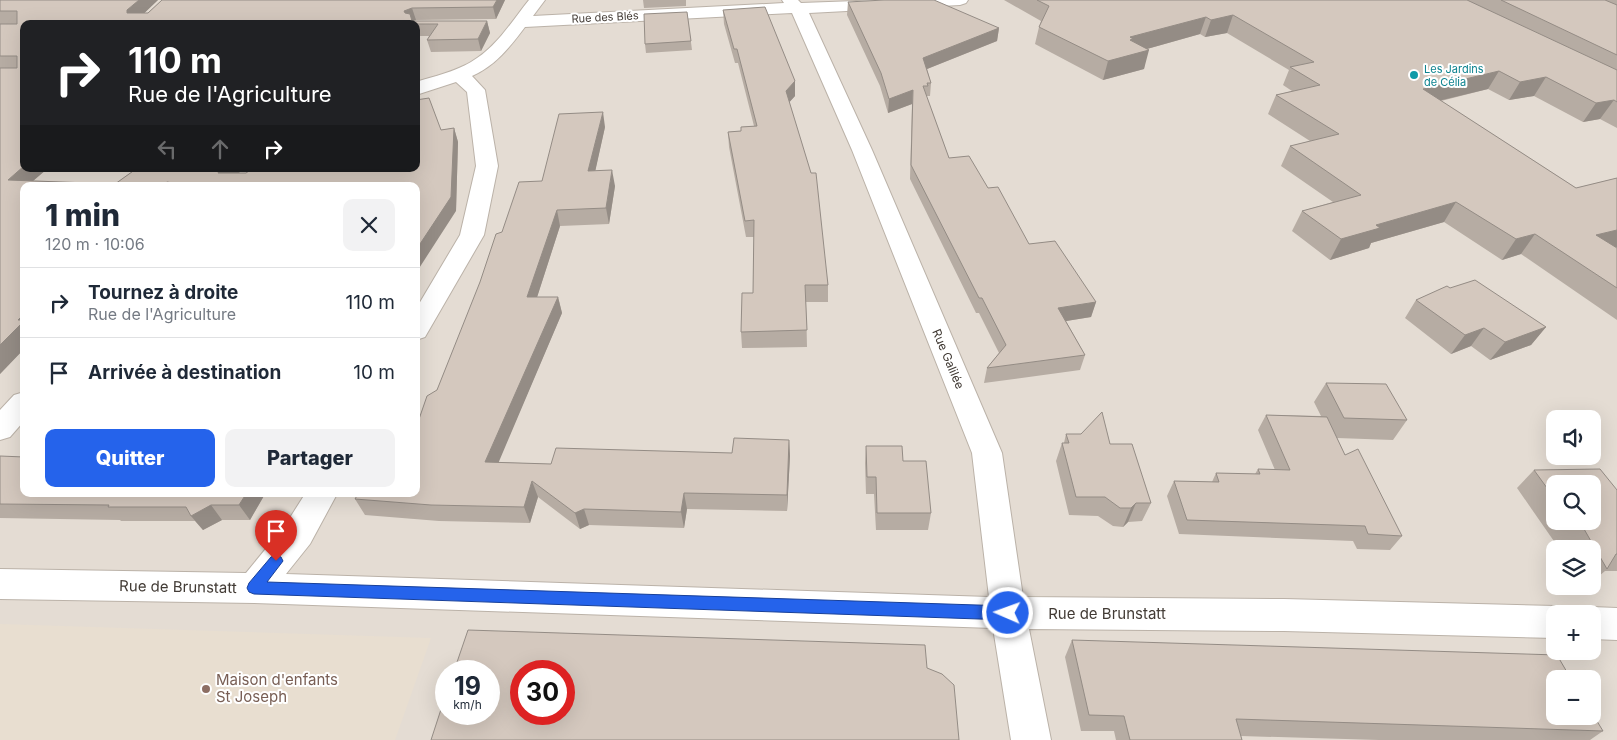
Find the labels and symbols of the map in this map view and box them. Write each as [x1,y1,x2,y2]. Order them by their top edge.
street label: Rue des Blés [571,8,639,26]
place label: Les Jardins de Célia [1424,62,1484,89]
marker: Les Jardins de Célia [1408,69,1420,81]
street label: Rue Galilée [929,327,968,391]
pin [255,510,297,561]
street label: Rue de Brunstatt [119,576,237,597]
position arrow [981,586,1033,638]
street label: Rue de Brunstatt [1048,604,1166,623]
speed limit sign: 30 [510,660,575,725]
place label: Maison d'enfants St Joseph [216,670,338,706]
marker: Maison d'enfants St Joseph [200,683,212,695]

